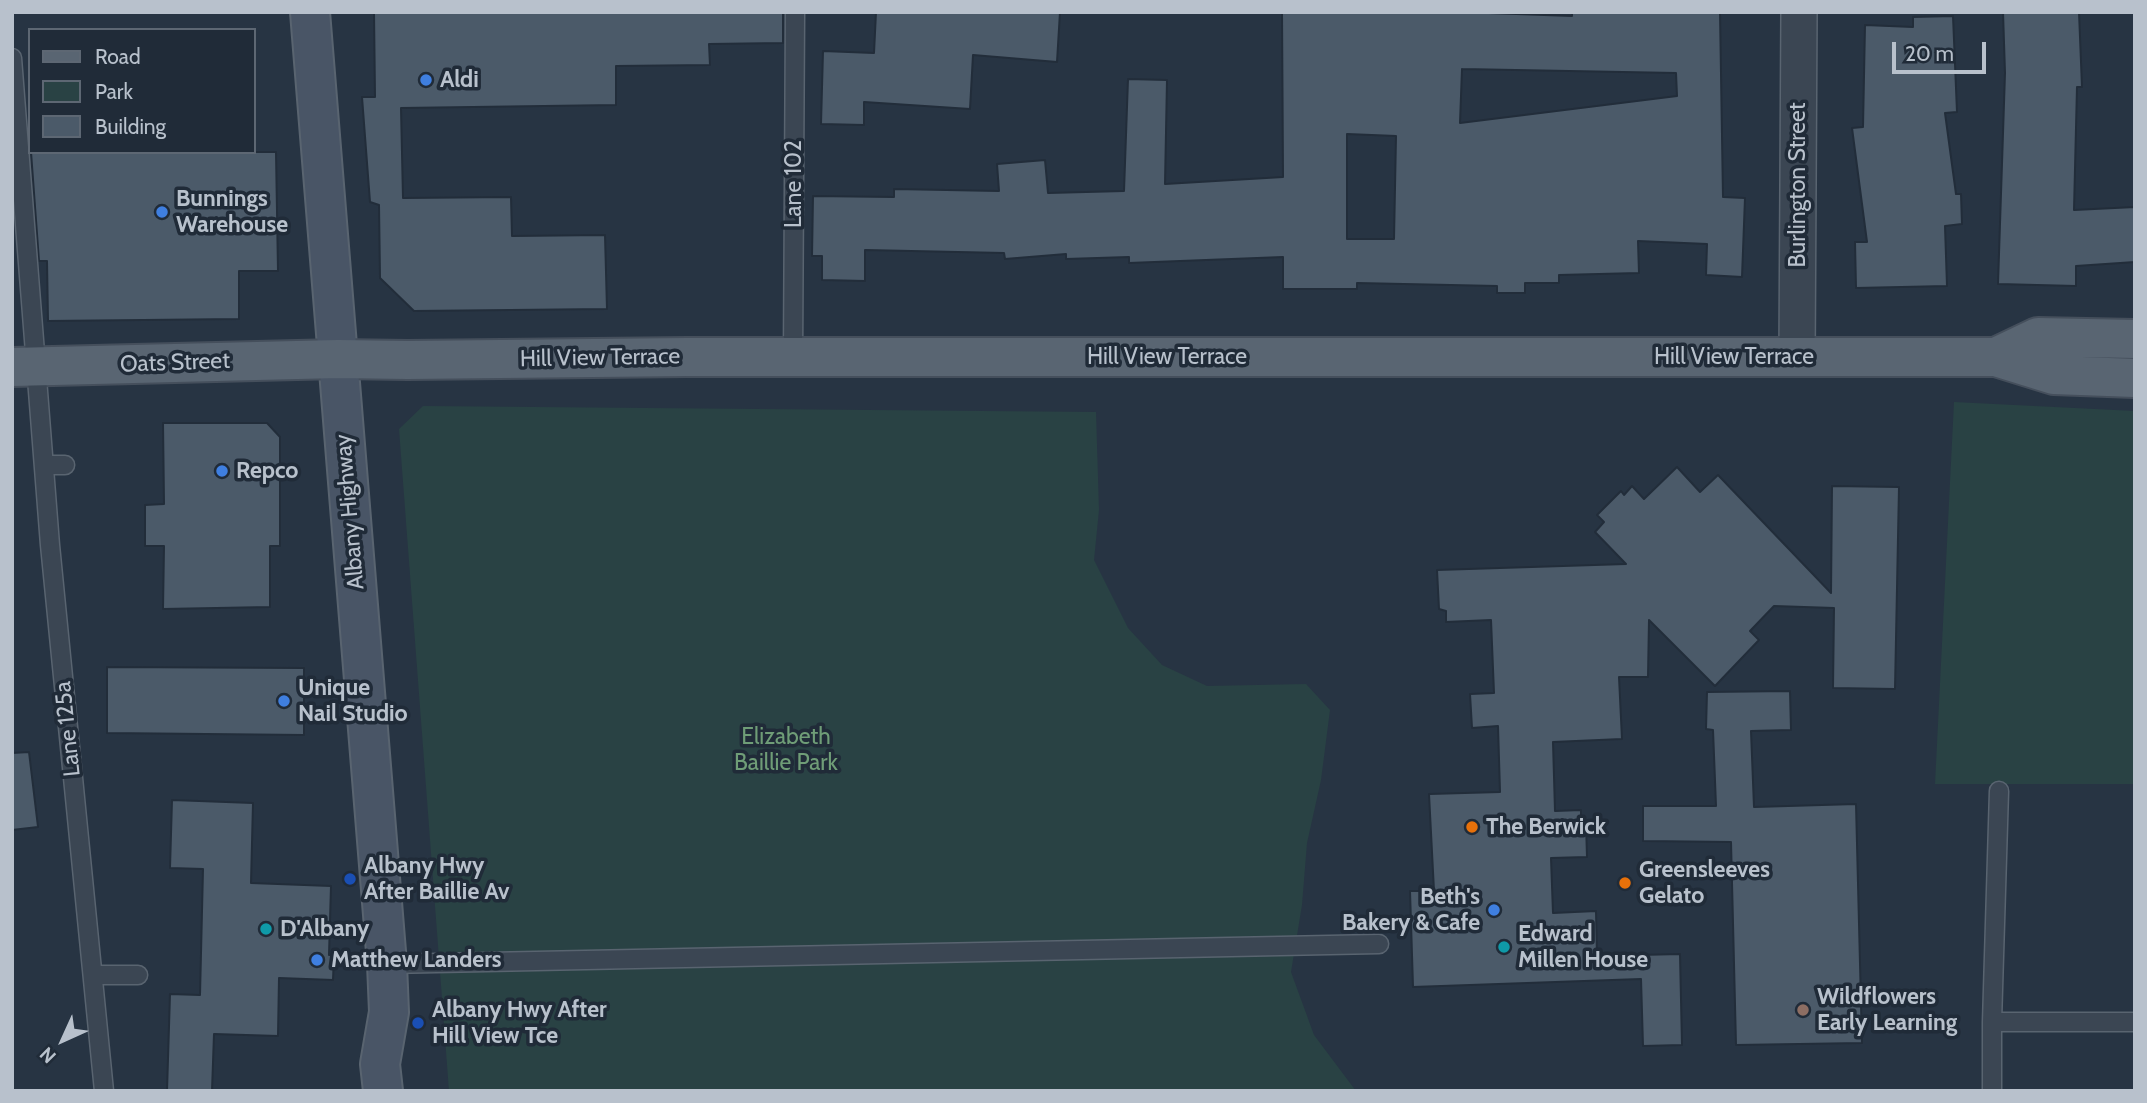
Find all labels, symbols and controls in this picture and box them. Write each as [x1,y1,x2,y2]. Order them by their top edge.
legend [28,28,256,154]
scale bar [1895,28,1990,72]
text: 20 m [1905,41,1954,66]
text: Road [95,44,141,69]
place label: Aldi [440,66,479,94]
marker: Aldi [418,72,434,88]
text: Park [95,79,133,104]
street label: Burlington Street [1784,102,1812,268]
text: Building [95,114,166,139]
street label: Lane 102 [780,140,808,228]
place label: Bunnings Warehouse [176,185,288,239]
marker: Bunnings Warehouse [154,204,170,220]
street label: Hill View Terrace [520,343,680,373]
street label: Hill View Terrace [1087,343,1247,371]
street label: Hill View Terrace [1654,343,1814,371]
street label: Oats Street [120,347,230,379]
street label: Albany Highway [329,433,371,591]
place label: Repco [236,457,298,485]
marker: Repco [214,463,230,479]
place label: Unique Nail Studio [298,674,408,728]
street label: Lane 125a [49,680,87,778]
marker: Unique Nail Studio [276,693,292,709]
park label: Elizabeth Baillie Park [734,723,838,777]
place label: The Berwick [1486,813,1606,841]
marker: The Berwick [1464,819,1480,835]
place label: Albany Hwy After Baillie Av [364,852,509,906]
place label: Greensleeves Gelato [1639,856,1770,910]
marker: Albany Hwy After Baillie Av [342,871,358,887]
marker: Greensleeves Gelato [1617,875,1633,891]
place label: Beth's Bakery & Cafe [1342,883,1480,937]
marker: Beth's Bakery & Cafe [1486,902,1502,918]
place label: D'Albany [280,915,369,943]
place label: Edward Millen House [1518,920,1648,974]
marker: D'Albany [258,921,274,937]
marker: Edward Millen House [1496,939,1512,955]
place label: Matthew Landers [331,946,501,974]
marker: Matthew Landers [309,952,325,968]
place label: Wildflowers Early Learning [1817,983,1957,1037]
place label: Albany Hwy After Hill View Tce [432,996,607,1050]
marker: Wildflowers Early Learning [1795,1002,1811,1018]
north arrow [28,1005,98,1075]
marker: Albany Hwy After Hill View Tce [410,1015,426,1031]
text: N [35,1042,61,1068]

